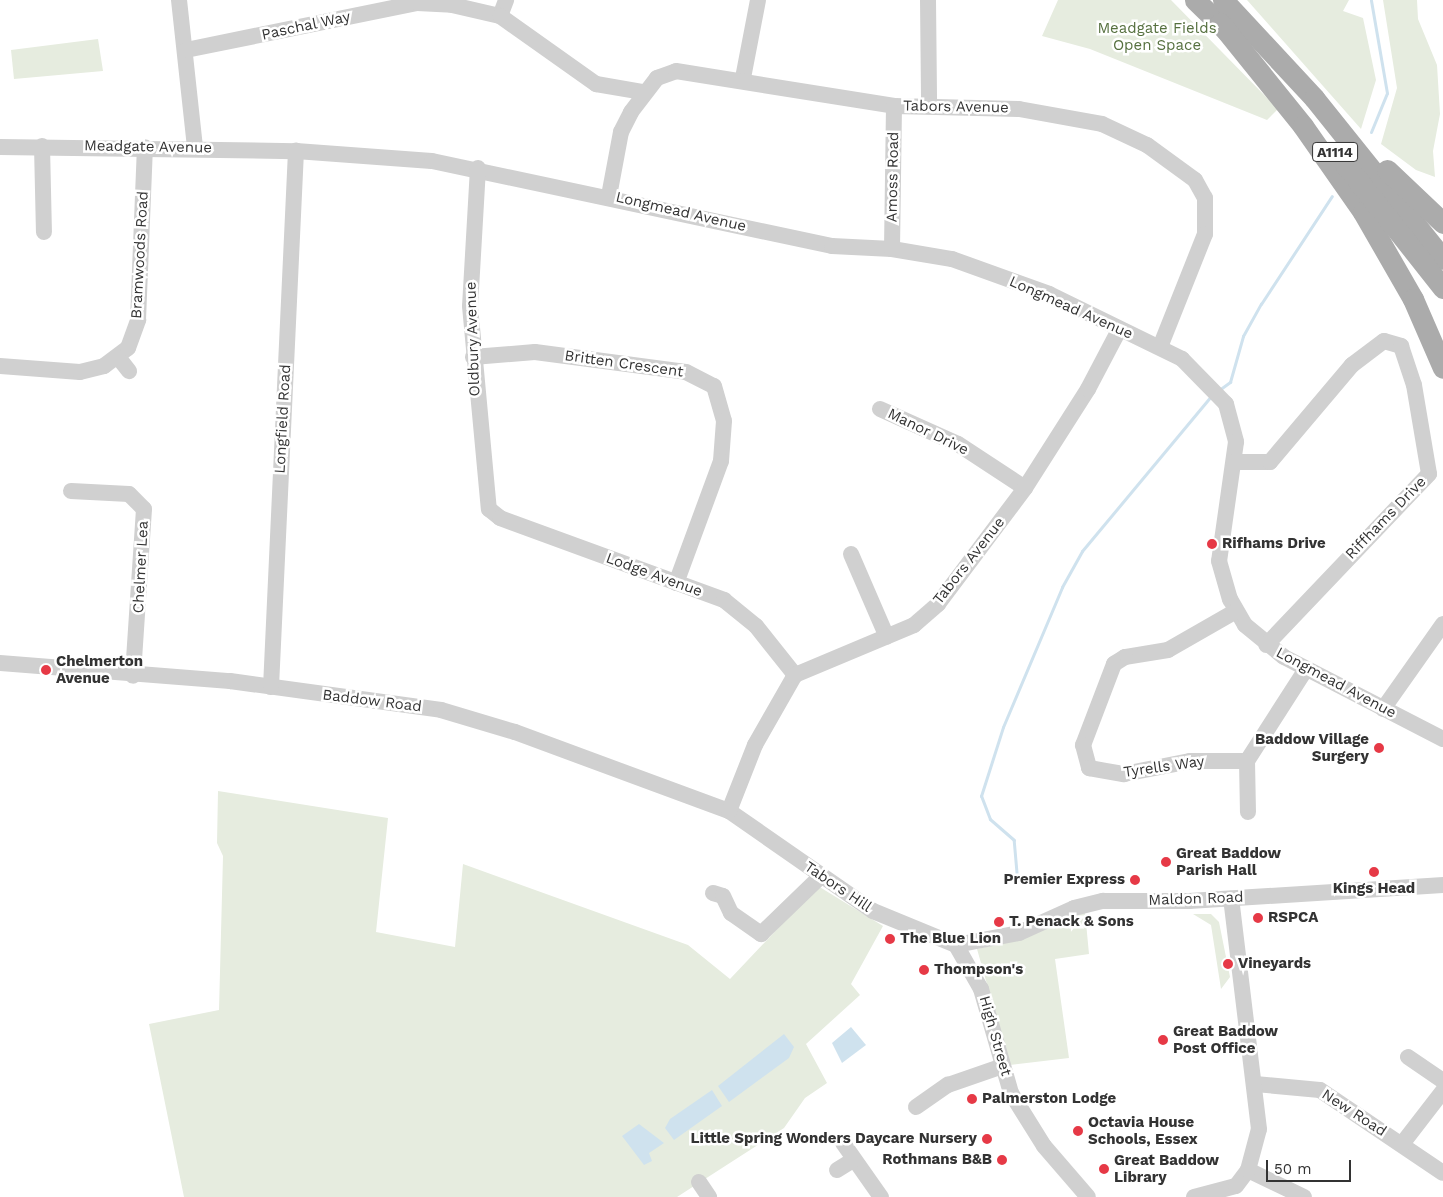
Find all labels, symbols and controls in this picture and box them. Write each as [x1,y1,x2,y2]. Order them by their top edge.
street label: Paschal Way [260,8,352,44]
park label: Meadgate Fields Open Space [1097,19,1217,54]
street label: Tabors Avenue [903,97,1009,117]
street label: Amoss Road [883,131,903,223]
street label: Meadgate Avenue [84,137,212,157]
road number: A1114 [1311,140,1359,163]
street label: Longmead Avenue [614,188,748,236]
street label: Bramwoods Road [128,191,152,319]
street label: Longmead Avenue [1006,273,1136,343]
street label: Oldbury Avenue [462,281,484,397]
street label: Britten Crescent [563,347,685,381]
street label: Longfield Road [271,364,295,474]
street label: Manor Drive [884,405,972,459]
street label: Riffhams Drive [1342,473,1430,563]
street label: Tabors Avenue [929,514,1009,608]
street label: Chelmer Lea [130,520,152,614]
place label: Rifhams Drive [1222,535,1326,553]
marker: Rifhams Drive [1206,538,1218,550]
street label: Lodge Avenue [603,549,705,601]
street label: Longmead Avenue [1273,644,1399,722]
place label: Chelmerton Avenue [56,652,143,687]
marker: Chelmerton Avenue [40,664,52,676]
street label: Baddow Road [321,686,423,716]
place label: Baddow Village Surgery [1254,730,1369,765]
marker: Baddow Village Surgery [1373,742,1385,754]
street label: Tyrells Way [1122,752,1206,782]
place label: Great Baddow Parish Hall [1176,844,1281,879]
marker: Great Baddow Parish Hall [1160,856,1172,868]
street label: Tabors Hill [801,858,875,916]
marker: Kings Head [1368,866,1380,878]
place label: Premier Express [1003,871,1125,889]
marker: Premier Express [1129,874,1141,886]
place label: Kings Head [1333,880,1415,898]
street label: Maldon Road [1148,888,1244,910]
place label: RSPCA [1268,909,1318,927]
marker: RSPCA [1252,912,1264,924]
place label: T. Penack & Sons [1009,913,1134,931]
marker: T. Penack & Sons [993,916,1005,928]
place label: The Blue Lion [900,930,1001,948]
marker: The Blue Lion [884,933,896,945]
place label: Vineyards [1238,955,1311,973]
marker: Vineyards [1222,958,1234,970]
place label: Thompson's [934,961,1023,979]
marker: Thompson's [918,964,930,976]
street label: High Street [975,994,1015,1078]
place label: Great Baddow Post Office [1173,1022,1278,1057]
marker: Great Baddow Post Office [1157,1034,1169,1046]
street label: New Road [1318,1085,1390,1141]
place label: Palmerston Lodge [982,1090,1116,1108]
marker: Palmerston Lodge [966,1093,978,1105]
place label: Octavia House Schools, Essex [1088,1113,1198,1148]
marker: Octavia House Schools, Essex [1072,1125,1084,1137]
place label: Little Spring Wonders Daycare Nursery [690,1130,977,1148]
marker: Little Spring Wonders Daycare Nursery [981,1133,993,1145]
scale bar [1268,1150,1353,1182]
place label: Rothmans B&B [882,1151,992,1169]
place label: Great Baddow Library [1114,1151,1219,1186]
marker: Rothmans B&B [996,1154,1008,1166]
text: 50 m [1274,1160,1311,1178]
marker: Great Baddow Library [1098,1163,1110,1175]

